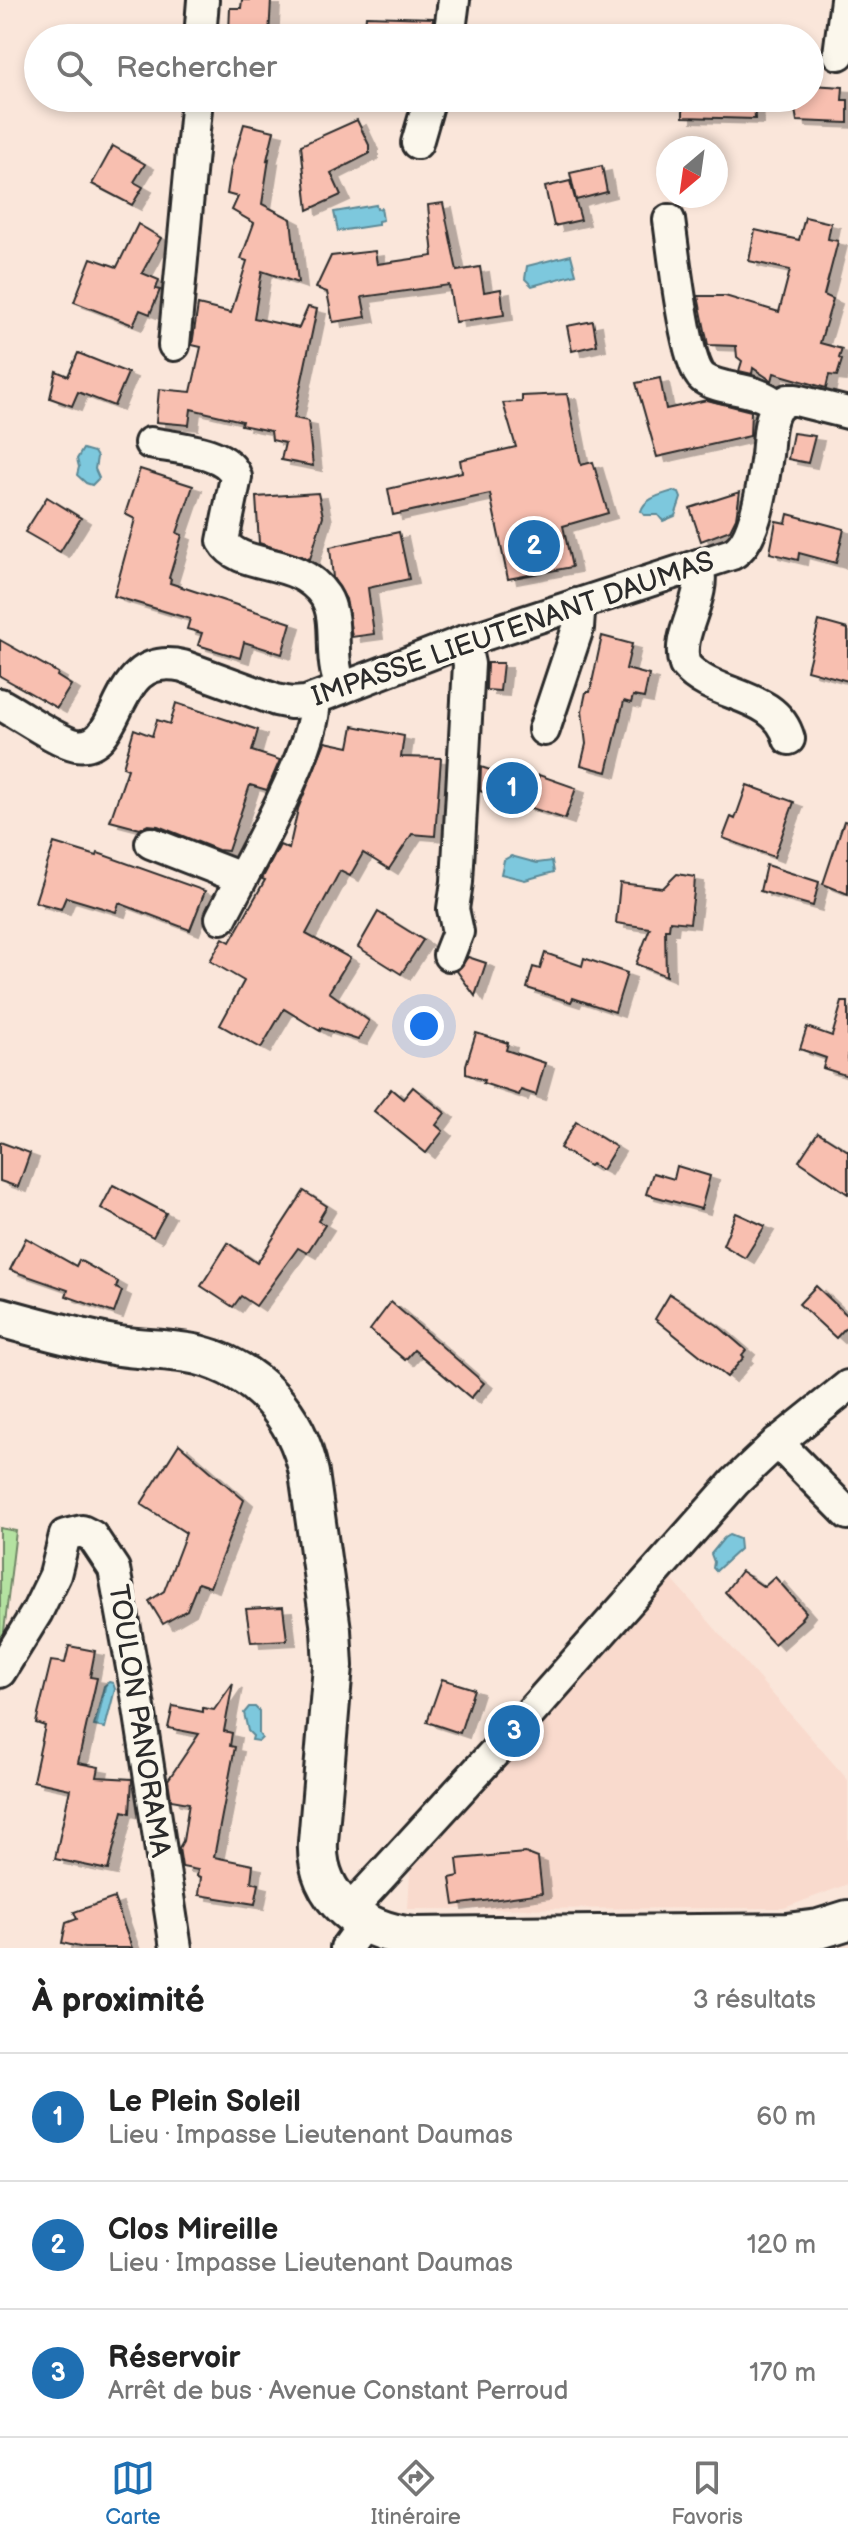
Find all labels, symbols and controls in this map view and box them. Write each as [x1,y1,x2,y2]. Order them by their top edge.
search box [24,24,824,112]
icon: search [52,46,96,90]
text: Rechercher [116,50,277,86]
north arrow [656,136,728,208]
pin: 2 [508,516,560,576]
street label: IMPASSE LIEUTENANT DAUMAS [308,545,718,713]
pin: 1 [486,758,538,818]
your location [404,1006,444,1046]
street label: TOULON PANORAMA [101,1582,177,1861]
pin: 3 [488,1701,540,1761]
text: À proximité [32,1980,205,2021]
text: 3 résultats [693,1985,816,2016]
text: Le Plein Soleil [108,2084,301,2120]
text: 1 [53,2102,63,2133]
text: 60 m [756,2102,816,2133]
text: Lieu · Impasse Lieutenant Daumas [108,2120,513,2151]
text: Clos Mireille [108,2212,278,2248]
text: 2 [50,2230,66,2261]
text: 120 m [747,2230,816,2261]
text: Lieu · Impasse Lieutenant Daumas [108,2248,513,2279]
text: Réservoir [108,2340,240,2376]
text: 3 [50,2358,66,2389]
text: 170 m [749,2358,816,2389]
text: Arrêt de bus · Avenue Constant Perroud [108,2376,568,2407]
tab: Carte [105,2456,161,2531]
tab: Itinéraire [371,2456,461,2531]
tab: Favoris [671,2456,743,2531]

